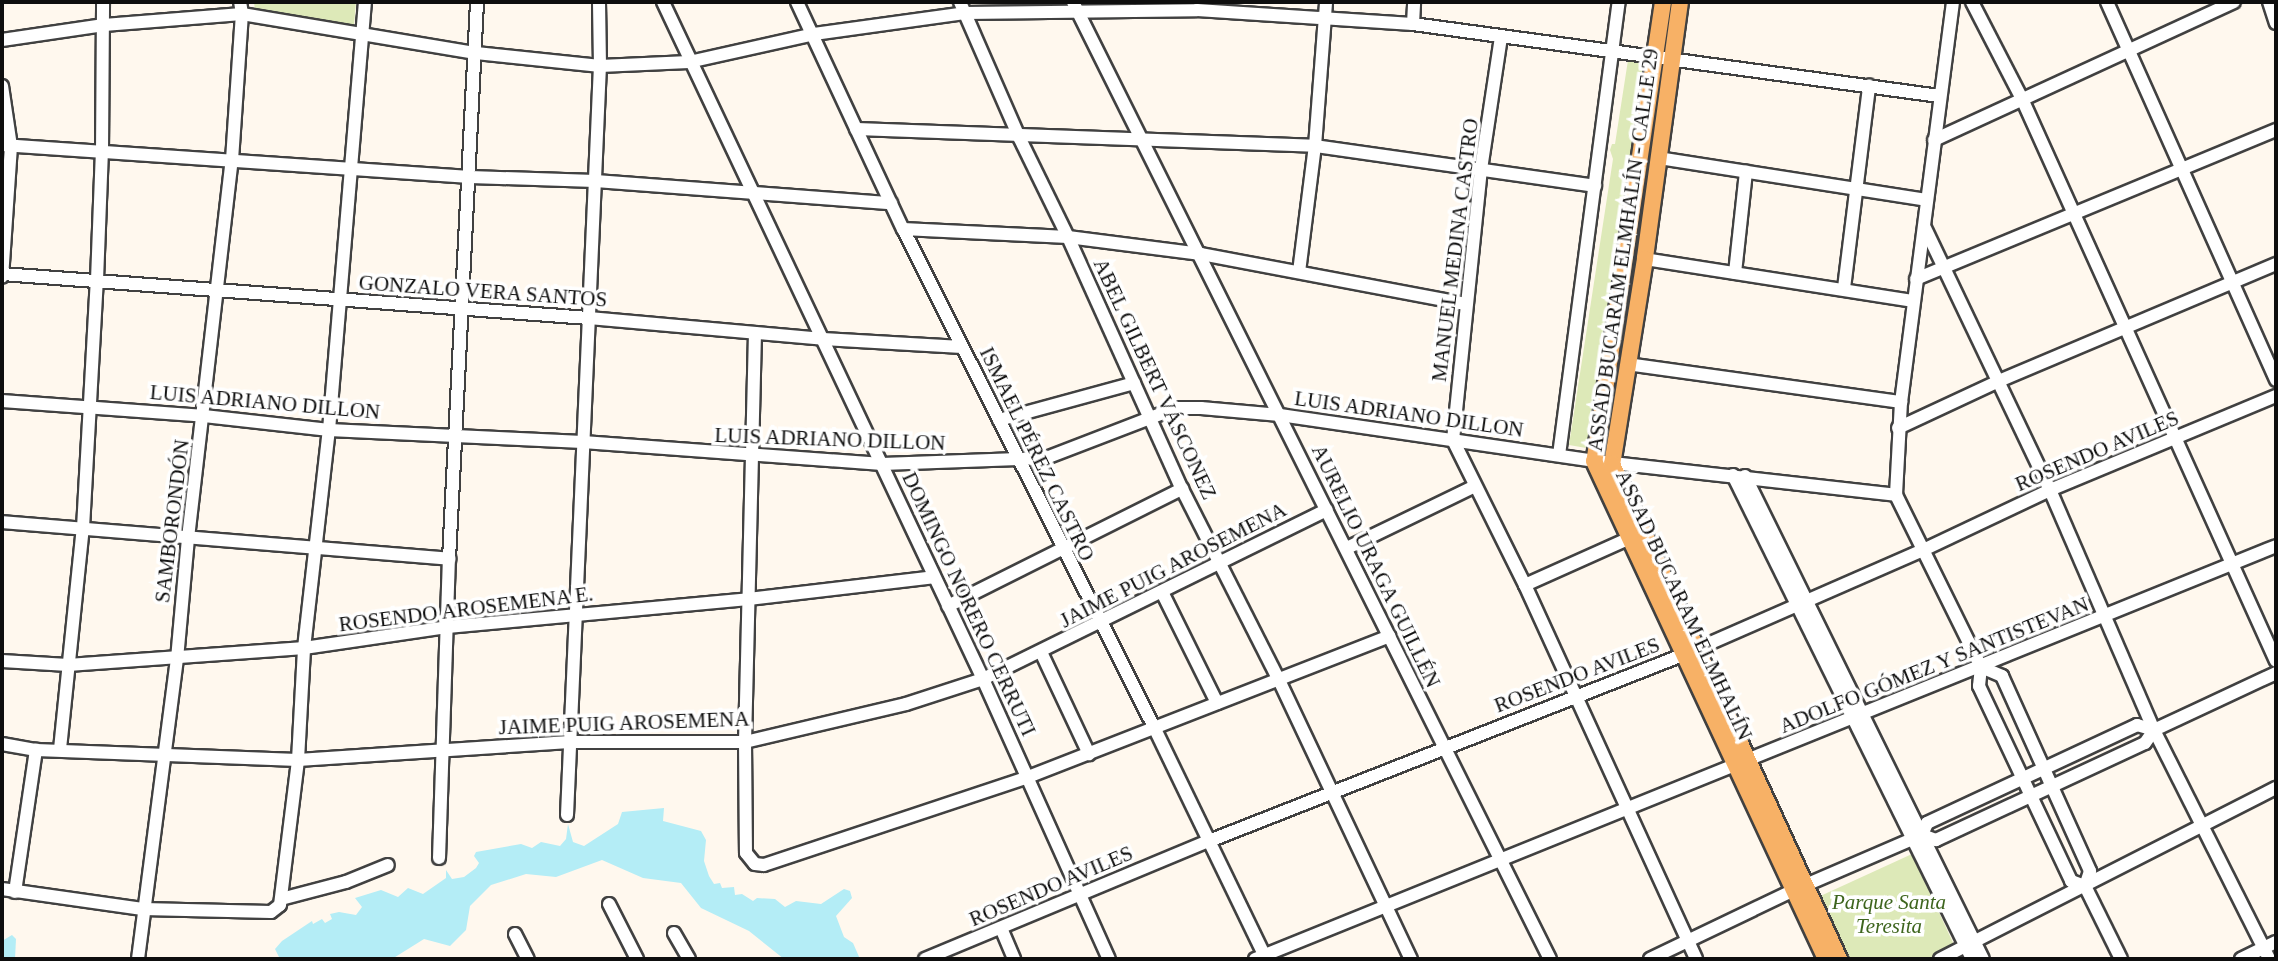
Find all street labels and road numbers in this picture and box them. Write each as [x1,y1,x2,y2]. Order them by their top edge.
street label: ASSAD BUCARAM ELMHALÍN - CALLE 29 [1582,47,1664,453]
street label: MANUEL MEDINA CASTRO [1426,116,1484,384]
street label: ABEL GILBERT VÁSCONEZ [1088,254,1222,504]
street label: GONZALO VERA SANTOS [357,270,609,312]
street label: ISMAEL PÉREZ CASTRO [974,343,1100,565]
street label: LUIS ADRIANO DILLON [148,379,382,425]
street label: LUIS ADRIANO DILLON [1292,385,1526,443]
street label: ROSENDO AVILES [2011,405,2183,497]
street label: LUIS ADRIANO DILLON [714,422,946,456]
street label: SAMBORONDÓN [149,438,195,604]
street label: AURELIO URAGA GUILLÉN [1306,440,1446,692]
street label: ASSAD BUCARAM ELMHALÍN [1610,466,1758,744]
street label: DOMINGO NORERO CERRUTI [897,468,1041,740]
street label: JAIME PUIG AROSEMENA [1055,497,1291,633]
street label: ROSENDO AROSEMENA E. [336,581,596,637]
street label: ADOLFO GÓMEZ Y SANTISTEVAN [1775,591,2093,739]
street label: ROSENDO AVILES [1490,632,1664,718]
street label: JAIME PUIG AROSEMENA [498,706,750,740]
street label: ROSENDO AVILES [965,840,1137,932]

